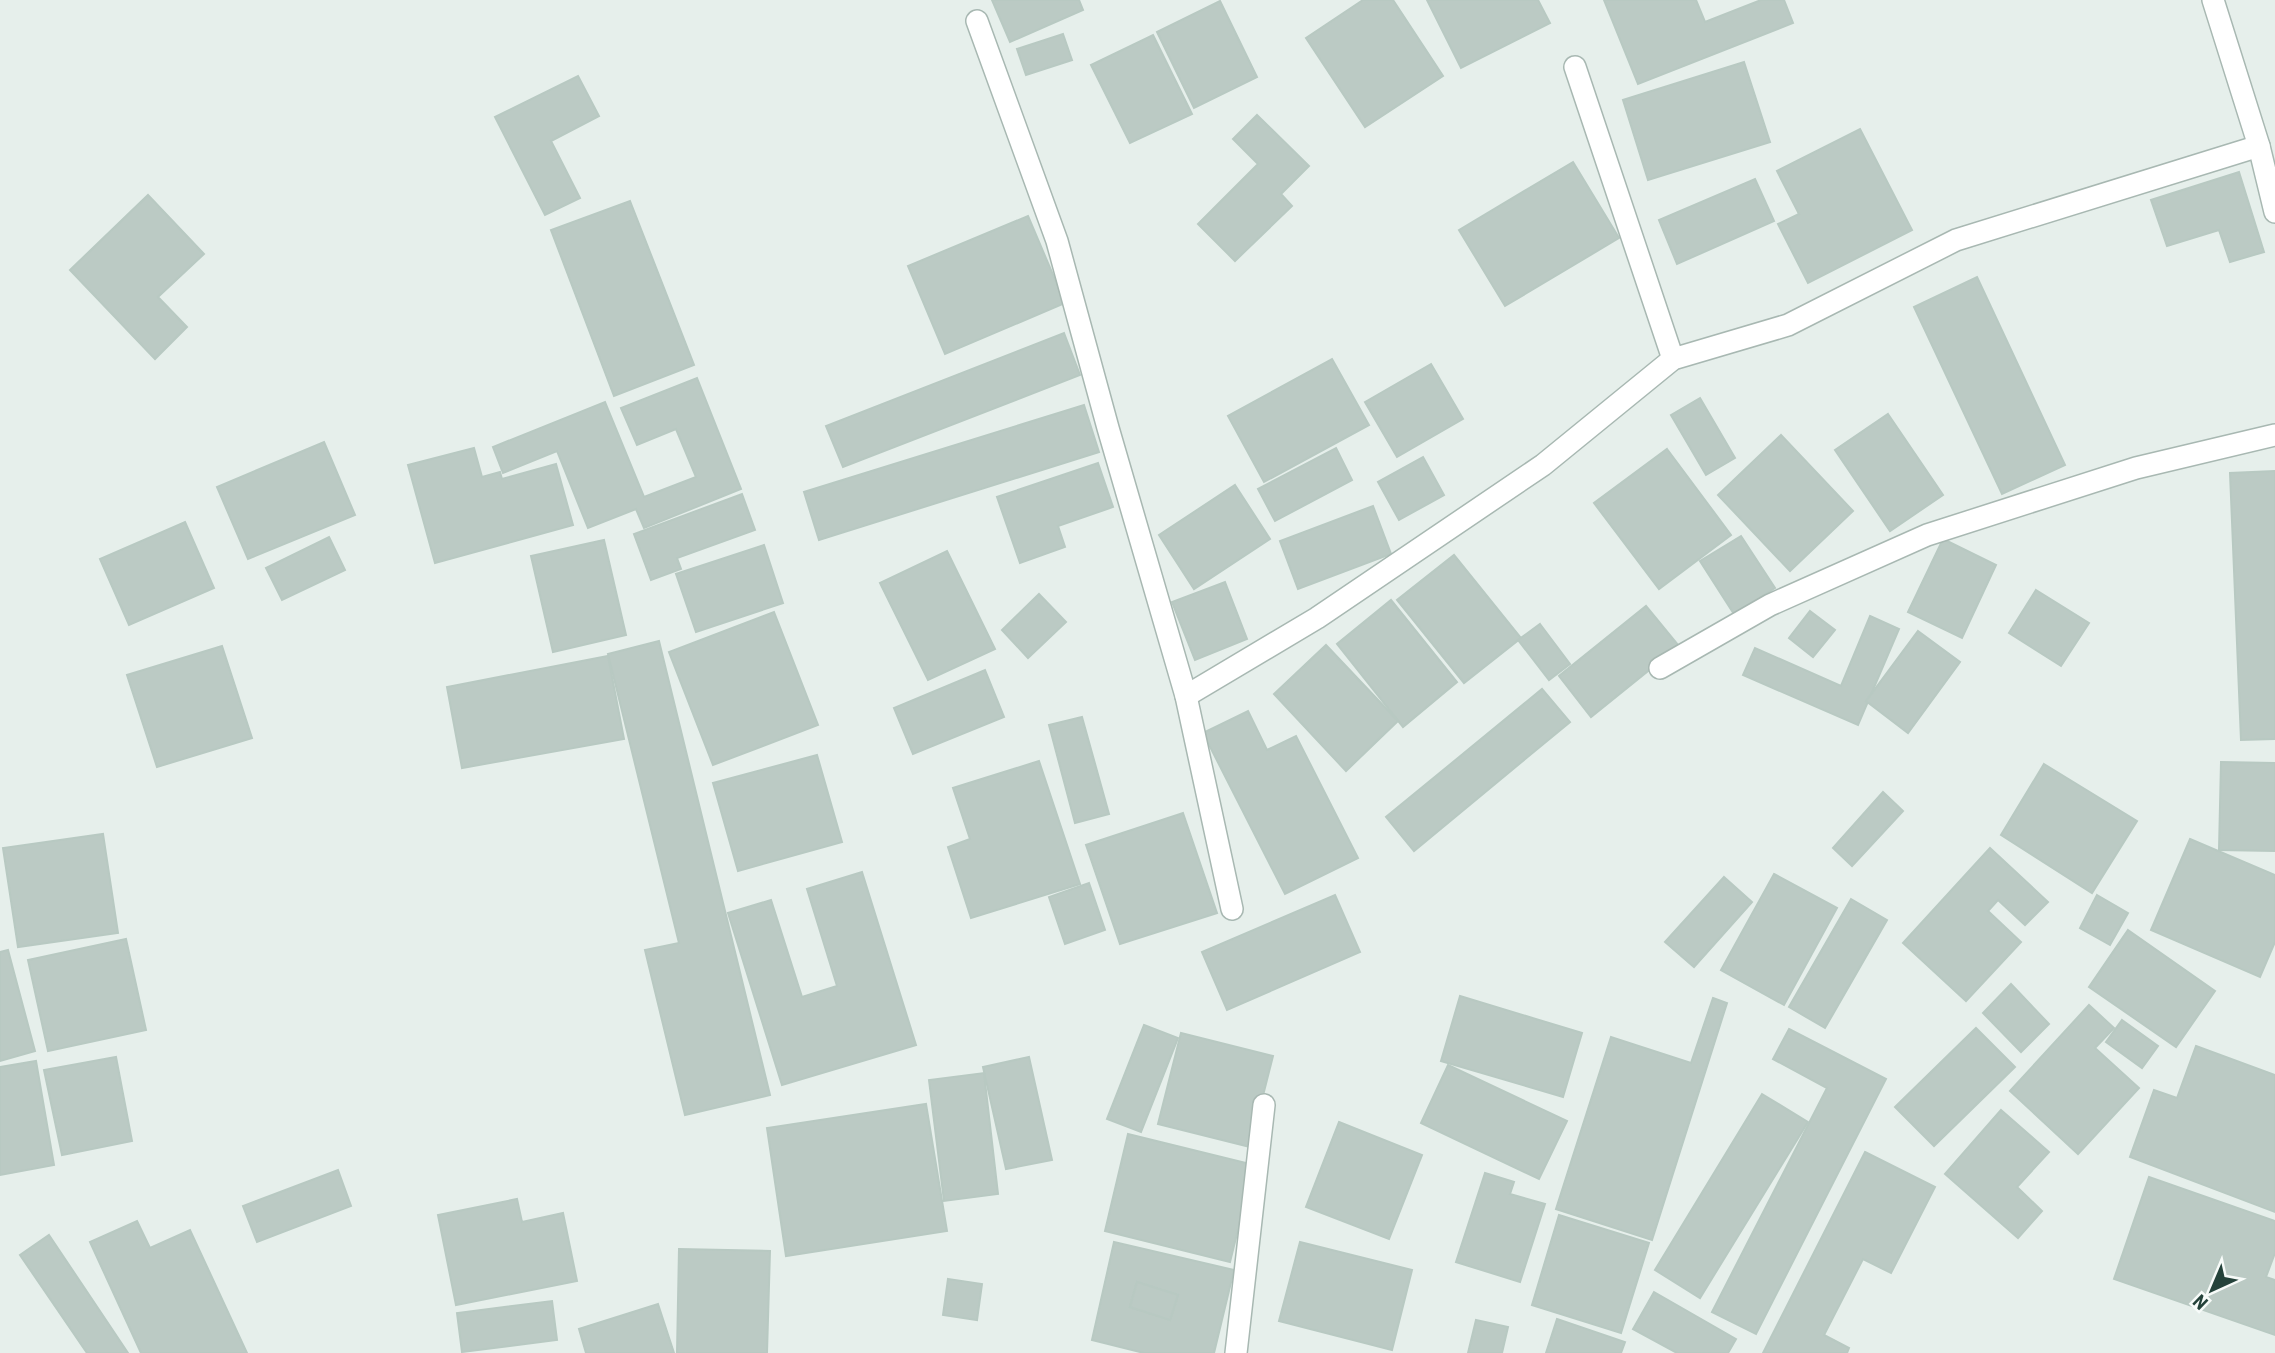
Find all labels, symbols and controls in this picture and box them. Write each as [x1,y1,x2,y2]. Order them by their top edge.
north arrow [2177,1255,2247,1325]
text: N [2188,1290,2213,1314]

